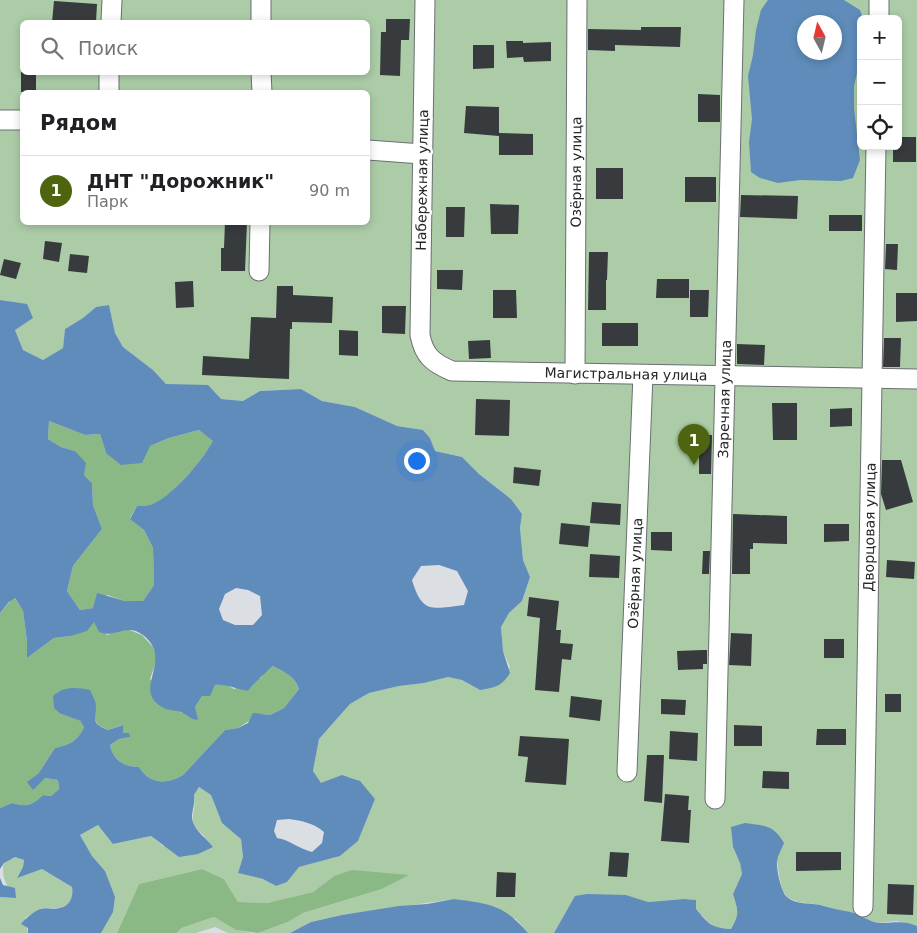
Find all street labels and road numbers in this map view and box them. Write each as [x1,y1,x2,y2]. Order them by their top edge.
street label: Набережная улица [413,109,431,251]
street label: Озёрная улица [568,116,584,228]
street label: Заречная улица [715,340,734,459]
street label: Магистральная улица [544,365,708,383]
street label: Дворцовая улица [860,462,879,592]
street label: Озёрная улица [625,517,645,629]

